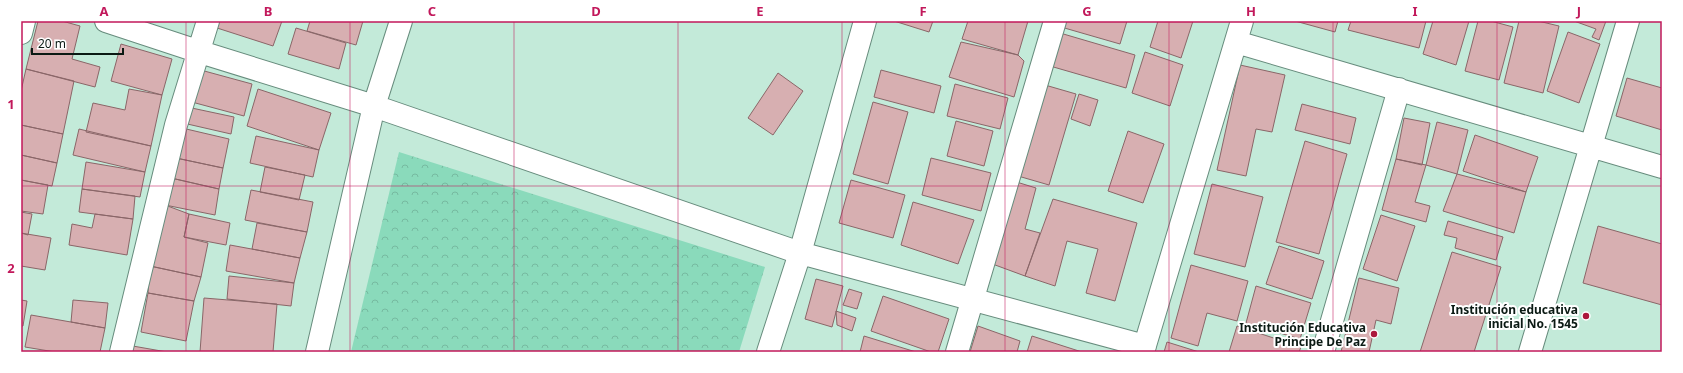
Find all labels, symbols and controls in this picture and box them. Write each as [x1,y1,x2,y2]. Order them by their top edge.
text: A [100,2,109,20]
text: B [264,2,272,20]
text: C [428,2,436,20]
text: D [591,2,601,20]
text: E [756,2,764,20]
text: F [919,2,927,20]
text: G [1082,2,1092,20]
text: H [1246,2,1256,20]
text: I [1412,2,1418,20]
text: J [1576,2,1581,20]
scale bar [32,30,123,56]
text: 20 m [38,35,66,52]
text: 1 [7,95,15,113]
text: 2 [7,259,15,277]
place label: Institución educativa inicial No. 1545 [1451,301,1578,332]
marker: Institución educativa inicial No. 1545 [1581,311,1591,321]
place label: Institución Educativa Principe De Paz [1239,319,1366,350]
marker: Institución Educativa Principe De Paz [1369,329,1379,339]

